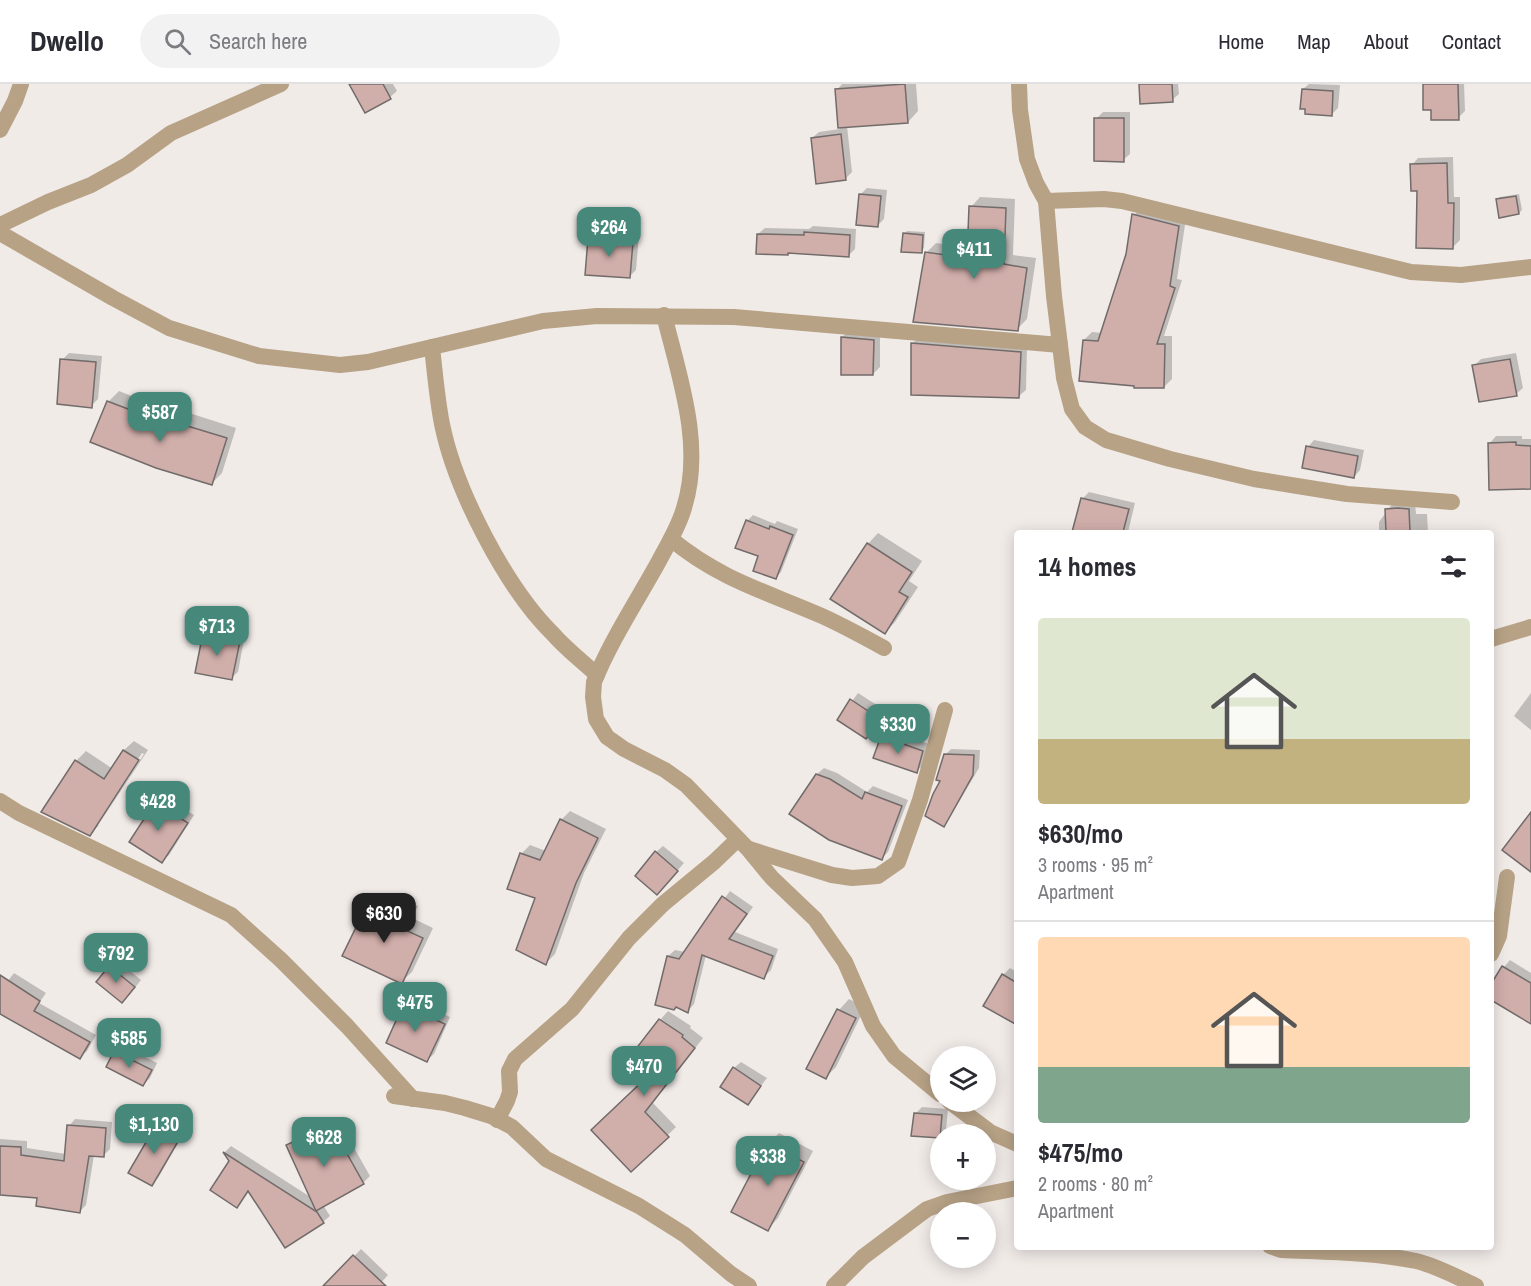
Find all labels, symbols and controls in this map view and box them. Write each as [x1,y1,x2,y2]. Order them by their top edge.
search box [140,14,560,68]
text: Dwello [30,22,104,60]
icon: search [161,25,194,58]
text: Search here [209,26,307,56]
text: Home [1218,27,1264,56]
text: Map [1297,27,1331,56]
text: About [1364,27,1409,56]
text: Contact [1442,27,1501,56]
pin: $264 [573,207,645,258]
text: $264 [591,213,627,240]
pin: $411 [938,229,1010,280]
text: $411 [956,235,992,262]
pin: $587 [124,392,196,443]
text: $587 [142,398,178,425]
text: 14 homes [1038,549,1136,584]
icon: filters [1437,550,1470,583]
pin: $713 [181,606,253,657]
text: $713 [199,612,235,639]
icon: home [1200,657,1308,765]
pin: $330 [862,704,934,755]
text: $330 [880,710,916,737]
pin: $428 [122,781,194,832]
text: $428 [140,787,176,814]
text: $630/mo [1038,816,1123,851]
text: 3 rooms · 95 m² [1038,851,1153,878]
text: Apartment [1038,878,1114,905]
pin: $630 [348,893,420,944]
text: $630 [366,899,402,926]
pin: $792 [80,933,152,984]
text: $792 [98,939,134,966]
icon: home [1200,976,1308,1084]
pin: $475 [379,982,451,1033]
text: $475 [397,988,433,1015]
pin: $585 [93,1018,165,1069]
text: $585 [111,1024,147,1051]
pin: $470 [608,1046,680,1097]
map controls [930,1046,996,1268]
button: layers [930,1046,996,1112]
text: $470 [626,1052,662,1079]
pin: $1,130 [105,1104,203,1155]
text: $1,130 [129,1110,179,1137]
pin: $628 [288,1117,360,1168]
text: $628 [306,1123,342,1150]
button: + [930,1124,996,1190]
text: $475/mo [1038,1135,1123,1170]
pin: $338 [732,1136,804,1187]
text: $338 [750,1142,786,1169]
text: 2 rooms · 80 m² [1038,1170,1153,1197]
text: Apartment [1038,1197,1114,1224]
button: − [930,1202,996,1268]

